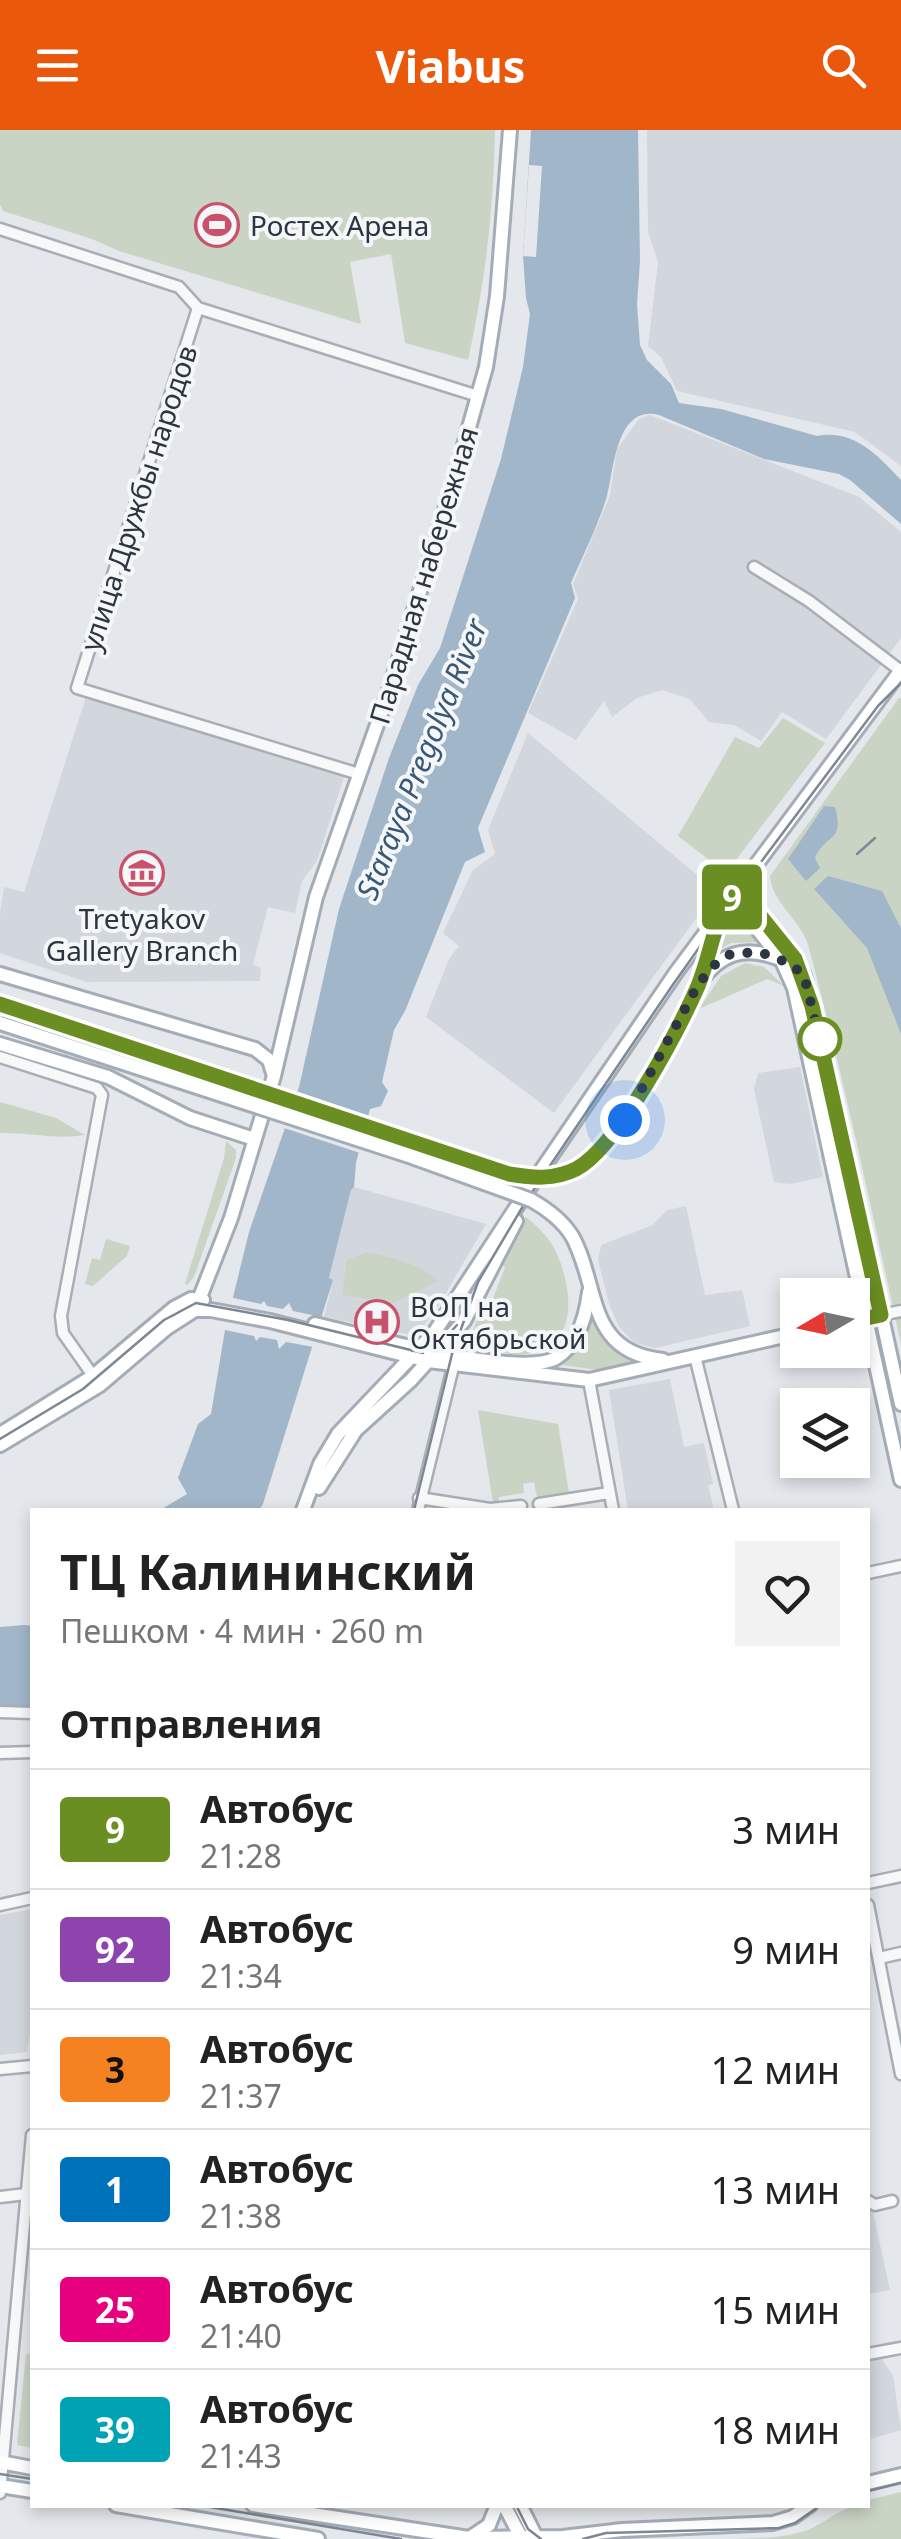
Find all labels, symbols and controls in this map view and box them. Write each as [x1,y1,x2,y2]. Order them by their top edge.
text: Viabus [376,35,525,96]
icon: menu [30,38,85,93]
icon: search [816,38,871,93]
sports icon: Ростех Арена [194,202,240,248]
place label: Ростех Арена [250,206,429,244]
street label: улица Дружбы народов [71,340,205,656]
street label: Парадная набережная [360,422,486,728]
water label: Staraya Pregolya River [346,612,496,905]
museum icon: Tretyakov Gallery Branch [119,850,165,896]
line badge: 9 [700,864,764,930]
text: 9 [722,874,742,921]
place label: Tretyakov Gallery Branch [46,899,238,969]
unlabelled marker [799,1018,841,1060]
your location [600,1095,650,1145]
north arrow [780,1278,870,1368]
map controls [780,1278,870,1478]
place label: ВОП на Октябрьской [410,1287,587,1357]
hospital icon: ВОП на Октябрьской [354,1299,400,1345]
button: layers [780,1388,870,1478]
text: ТЦ Калининский [60,1539,476,1604]
button: heart [735,1541,840,1646]
text: Пешком · 4 мин · 260 m [60,1609,424,1652]
text: Отправления [60,1697,322,1749]
text: Автобус [200,1782,354,1834]
text: 3 мин [732,1803,840,1855]
text: 9 [105,1806,125,1853]
text: 21:28 [200,1834,282,1877]
text: Автобус [200,1902,354,1954]
text: 9 мин [732,1923,840,1975]
text: 92 [95,1926,135,1973]
text: 21:34 [200,1954,282,1997]
text: Автобус [200,2022,354,2074]
text: 12 мин [711,2043,840,2095]
text: 3 [105,2046,125,2093]
text: 21:37 [200,2074,282,2117]
text: Автобус [200,2142,354,2194]
text: 13 мин [711,2163,840,2215]
text: 1 [105,2166,125,2213]
text: 21:38 [200,2194,282,2237]
text: Автобус [200,2262,354,2314]
text: 15 мин [711,2283,840,2335]
text: 25 [95,2286,135,2333]
text: 21:40 [200,2314,282,2357]
text: Автобус [200,2382,354,2434]
text: 18 мин [711,2403,840,2455]
text: 39 [95,2406,135,2453]
text: 21:43 [200,2434,282,2477]

